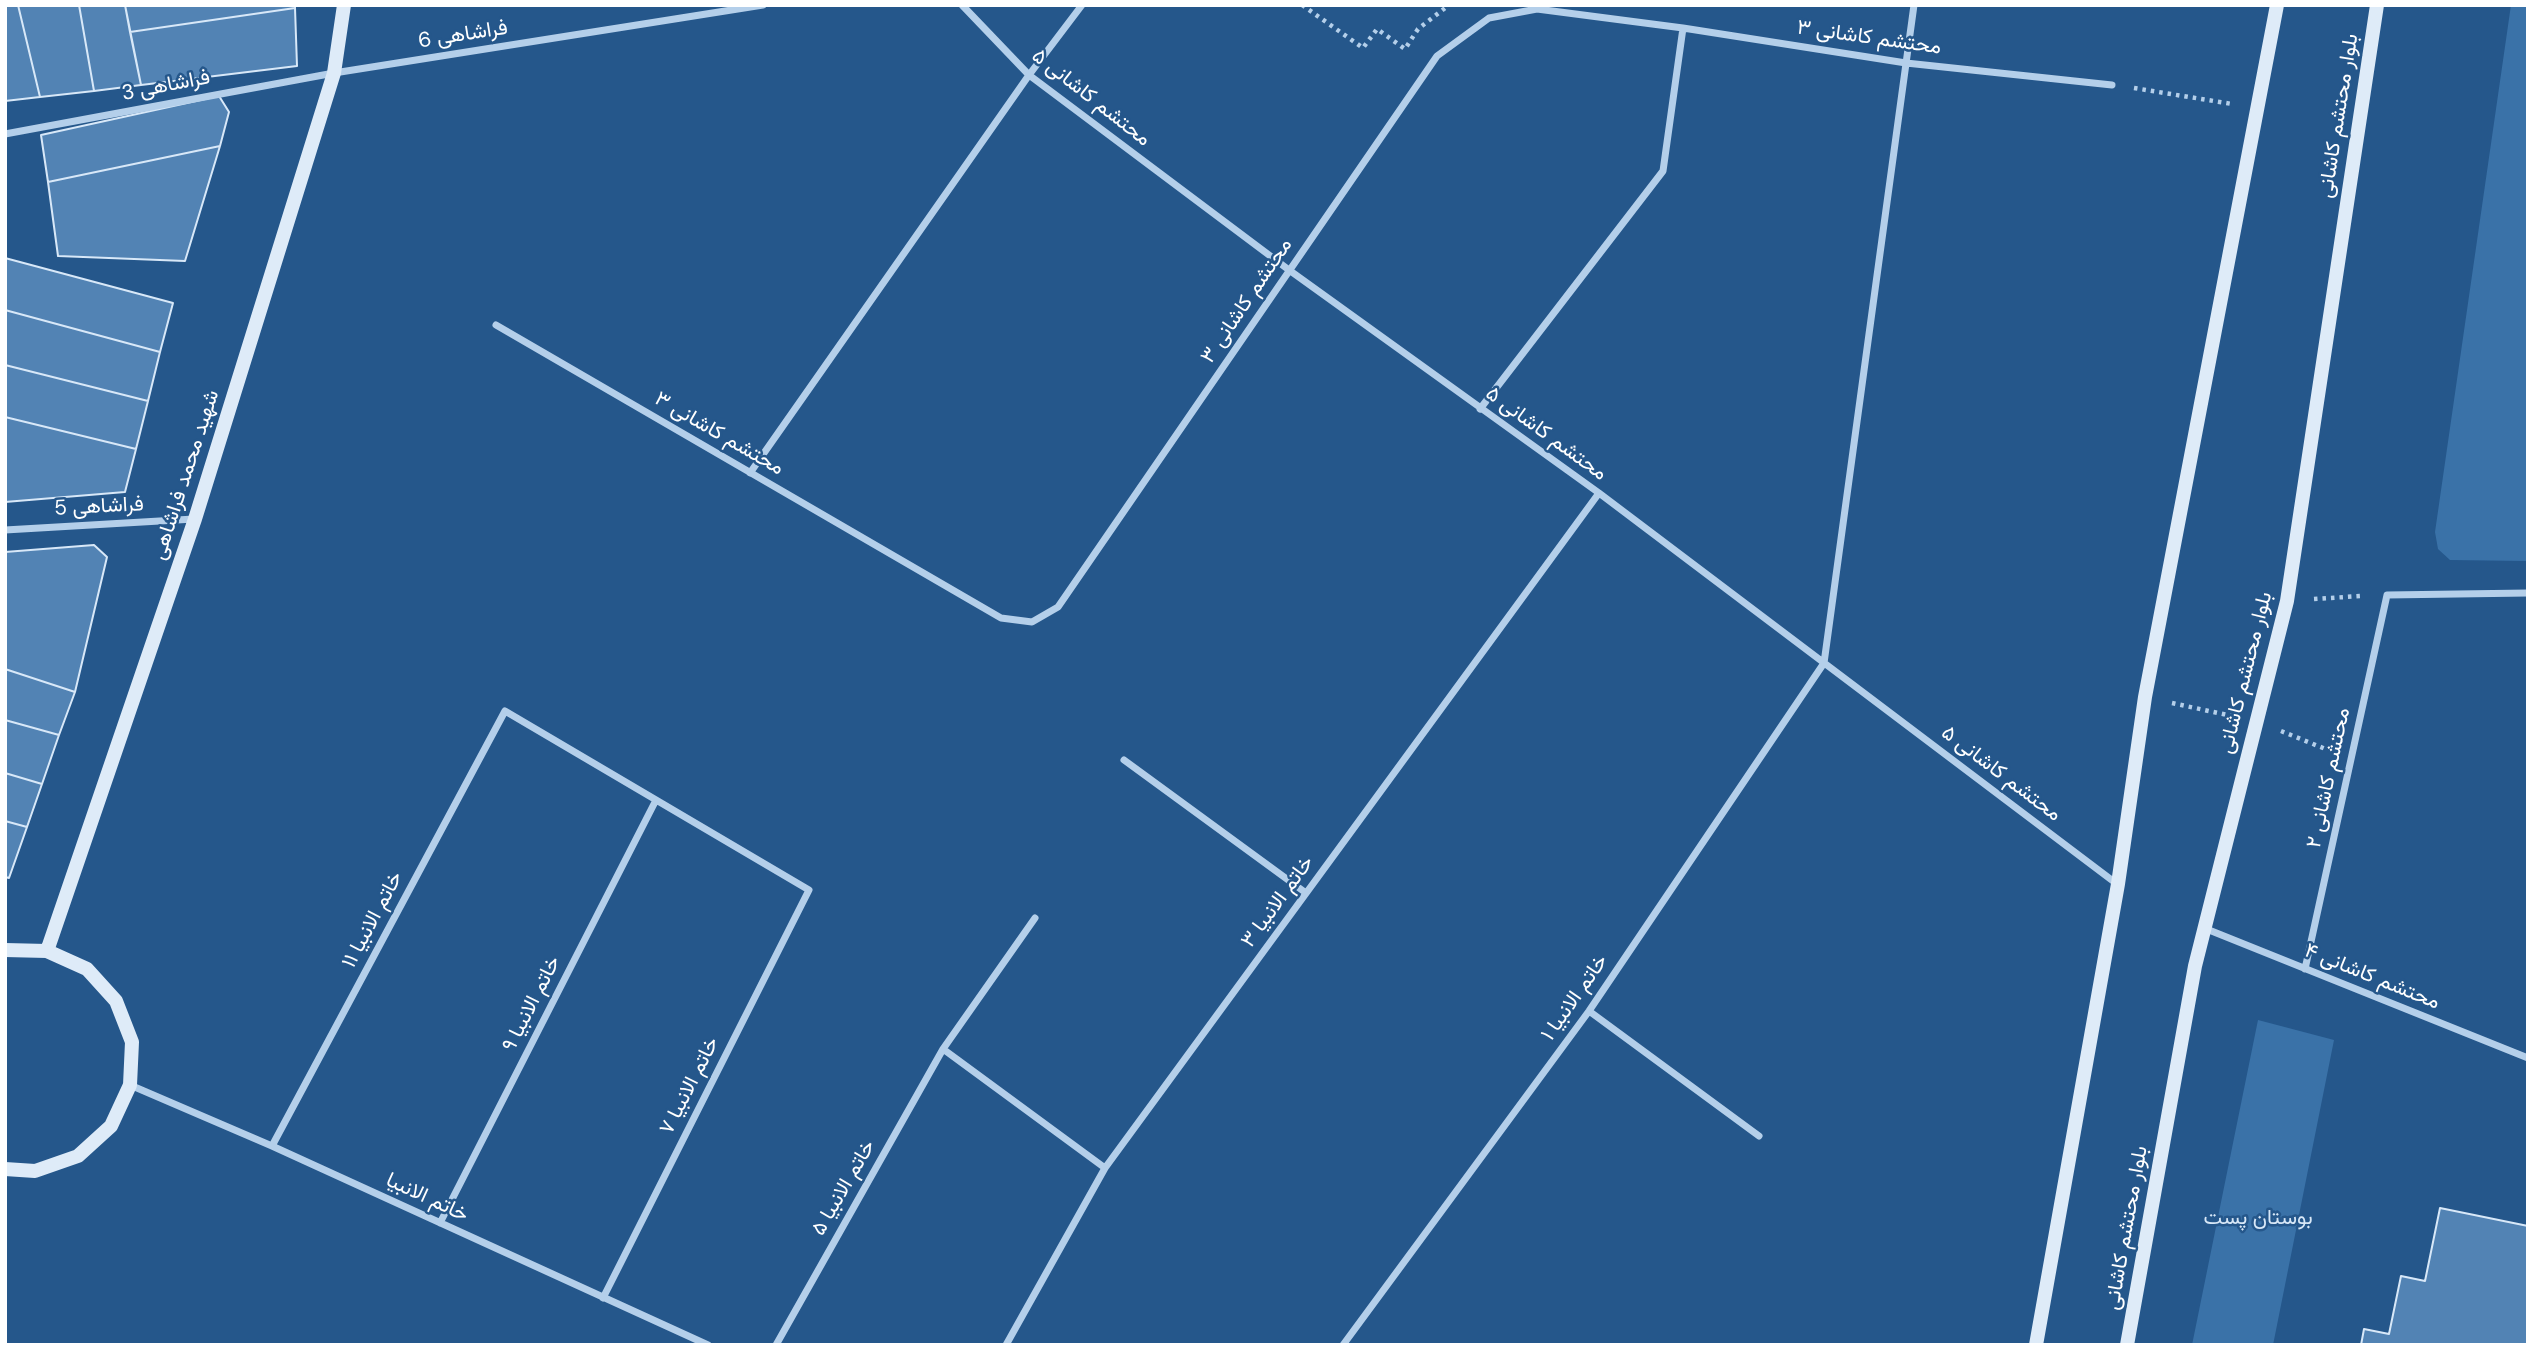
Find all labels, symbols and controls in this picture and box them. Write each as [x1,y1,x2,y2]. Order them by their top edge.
street label: محتشم کاشانی ۳ [1795,15,1943,61]
street label: فراشاهی 6 [416,16,510,54]
street label: بلوار محتشم کاشانی [2314,32,2364,200]
street label: محتشم کاشانی ۵ [1026,44,1156,152]
street label: فراشاهی 3 [120,65,212,107]
street label: محتشم کاشانی ۳ [1196,234,1298,368]
street label: محتشم کاشانی ۵ [1480,381,1612,487]
street label: شهید محمد فراشاهی [147,387,225,563]
street label: محتشم کاشانی ۳ [650,387,788,481]
street label: فراشاهی 5 [53,492,145,522]
street label: بلوار محتشم کاشانی [2214,589,2278,757]
street label: محتشم کاشانی ۲ [2302,706,2356,850]
street label: محتشم کاشانی ۵ [1936,721,2066,827]
street label: خاتم الانبیا ۳ [1236,851,1320,953]
street label: خاتم الانبیا ۱۱ [337,867,409,973]
street label: محتشم کاشانی ۴ [2301,938,2443,1016]
street label: خاتم الانبیا ۱ [1536,950,1614,1046]
street label: خاتم الانبیا ۹ [497,952,567,1056]
street label: خاتم الانبیا ۷ [655,1033,725,1139]
street label: خاتم الانبیا ۵ [807,1136,881,1240]
street label: بلوار محتشم کاشانی [2100,1144,2154,1312]
street label: خاتم الانبیا [382,1168,472,1228]
park label: بوستان پست [2203,1205,2313,1231]

